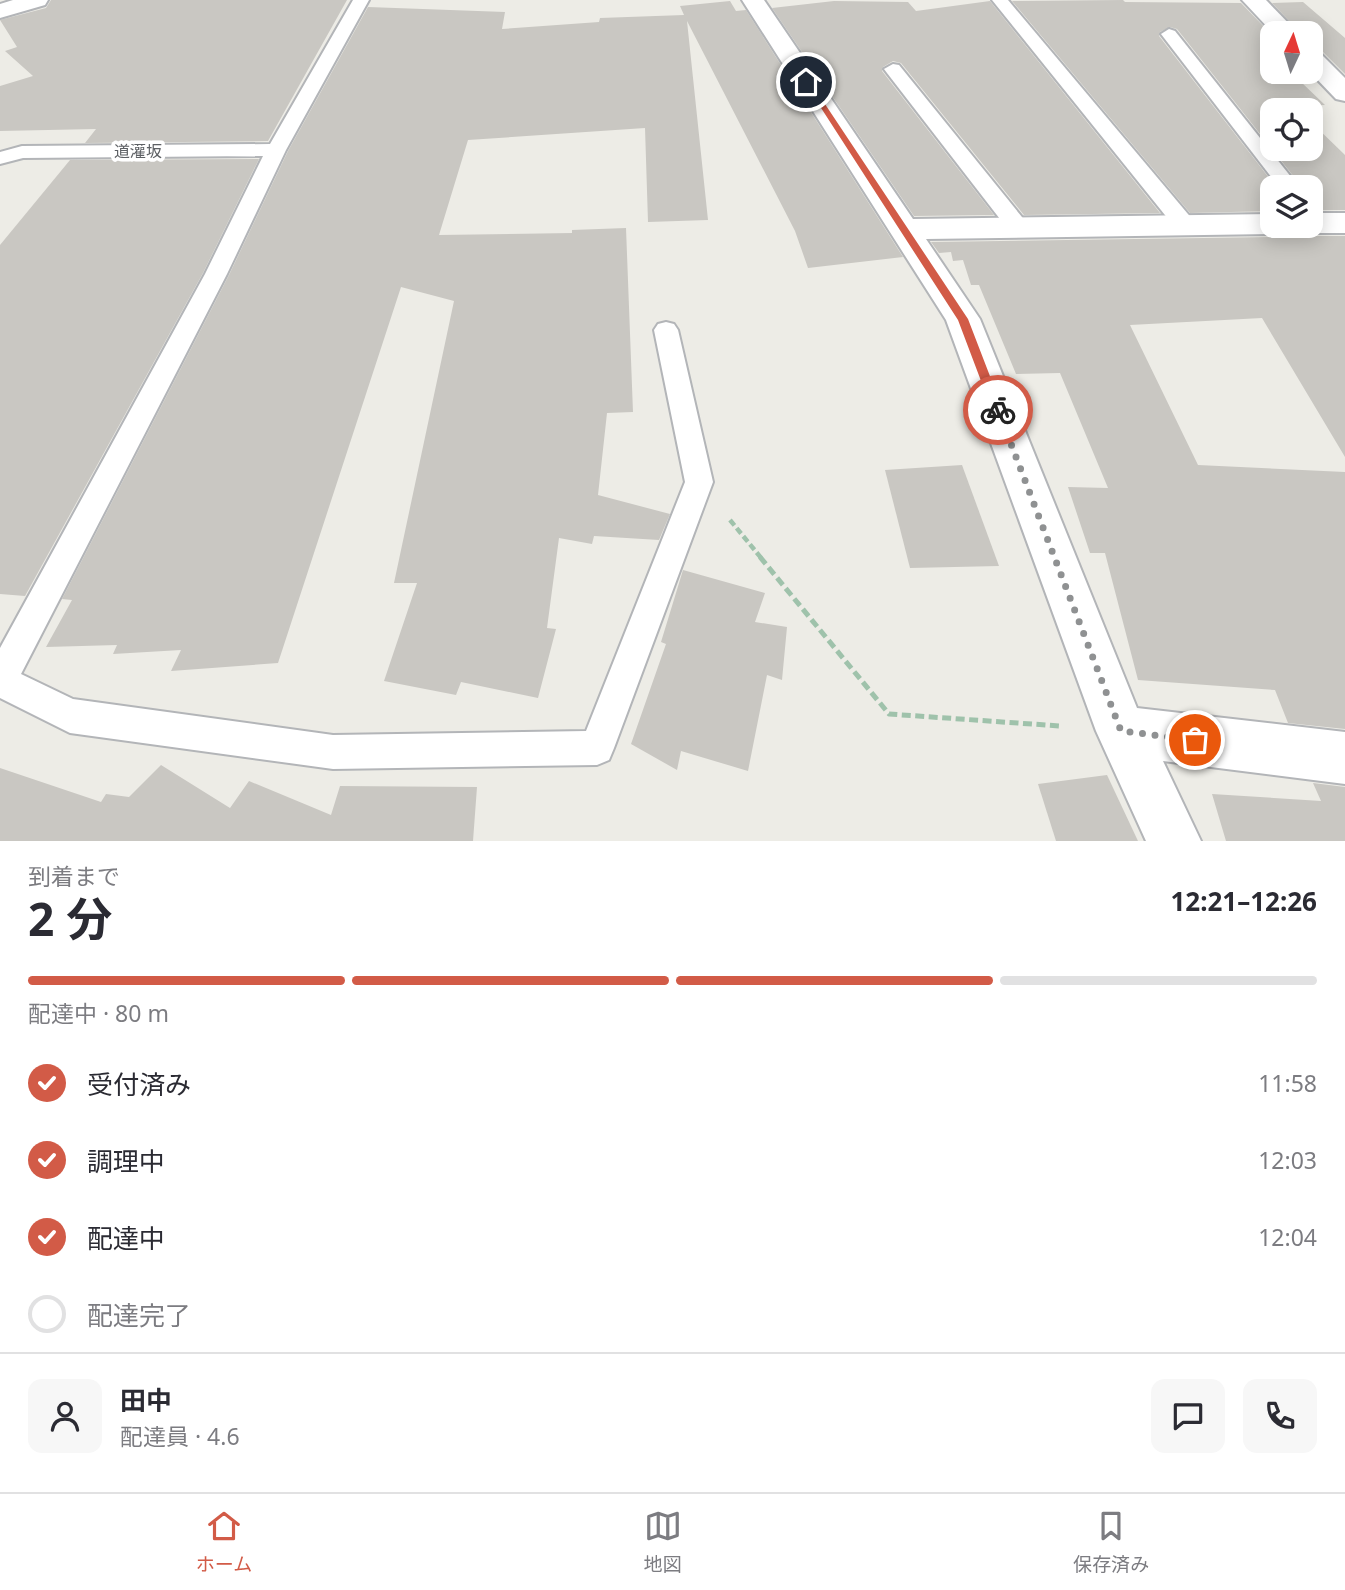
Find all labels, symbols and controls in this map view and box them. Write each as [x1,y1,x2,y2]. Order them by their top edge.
north arrow [1260,21,1323,84]
map controls [1260,21,1323,238]
pin [776,52,836,112]
icon: home [787,63,825,101]
button: locate [1260,98,1323,161]
street label: 道灌坂 [114,140,162,162]
button: layers [1260,175,1323,238]
courier [963,375,1033,445]
icon: bike [979,391,1017,429]
pin [1165,710,1225,770]
icon: bag [1176,721,1214,759]
text: 到着まで [28,860,120,892]
text: 12:21–12:26 [1170,883,1317,919]
text: 2 分 [28,887,112,949]
text: 配達中 · 80 m [28,997,169,1029]
icon: check [28,1064,66,1102]
text: 受付済み [87,1066,191,1102]
text: 11:58 [1258,1067,1317,1099]
icon: check [28,1141,66,1179]
text: 調理中 [87,1143,165,1179]
text: 12:03 [1258,1144,1317,1176]
icon: check [28,1218,66,1256]
text: 配達中 [87,1220,165,1256]
text: 12:04 [1258,1221,1317,1253]
text: 配達完了 [87,1297,191,1333]
button: person [28,1379,102,1453]
button: chat [1151,1379,1225,1453]
button: phone [1243,1379,1317,1453]
text: 田中 [120,1382,172,1418]
text: 配達員 · 4.6 [120,1420,240,1452]
tab: ホーム [196,1507,252,1577]
tab: 地図 [644,1507,682,1577]
tab: 保存済み [1073,1507,1149,1577]

